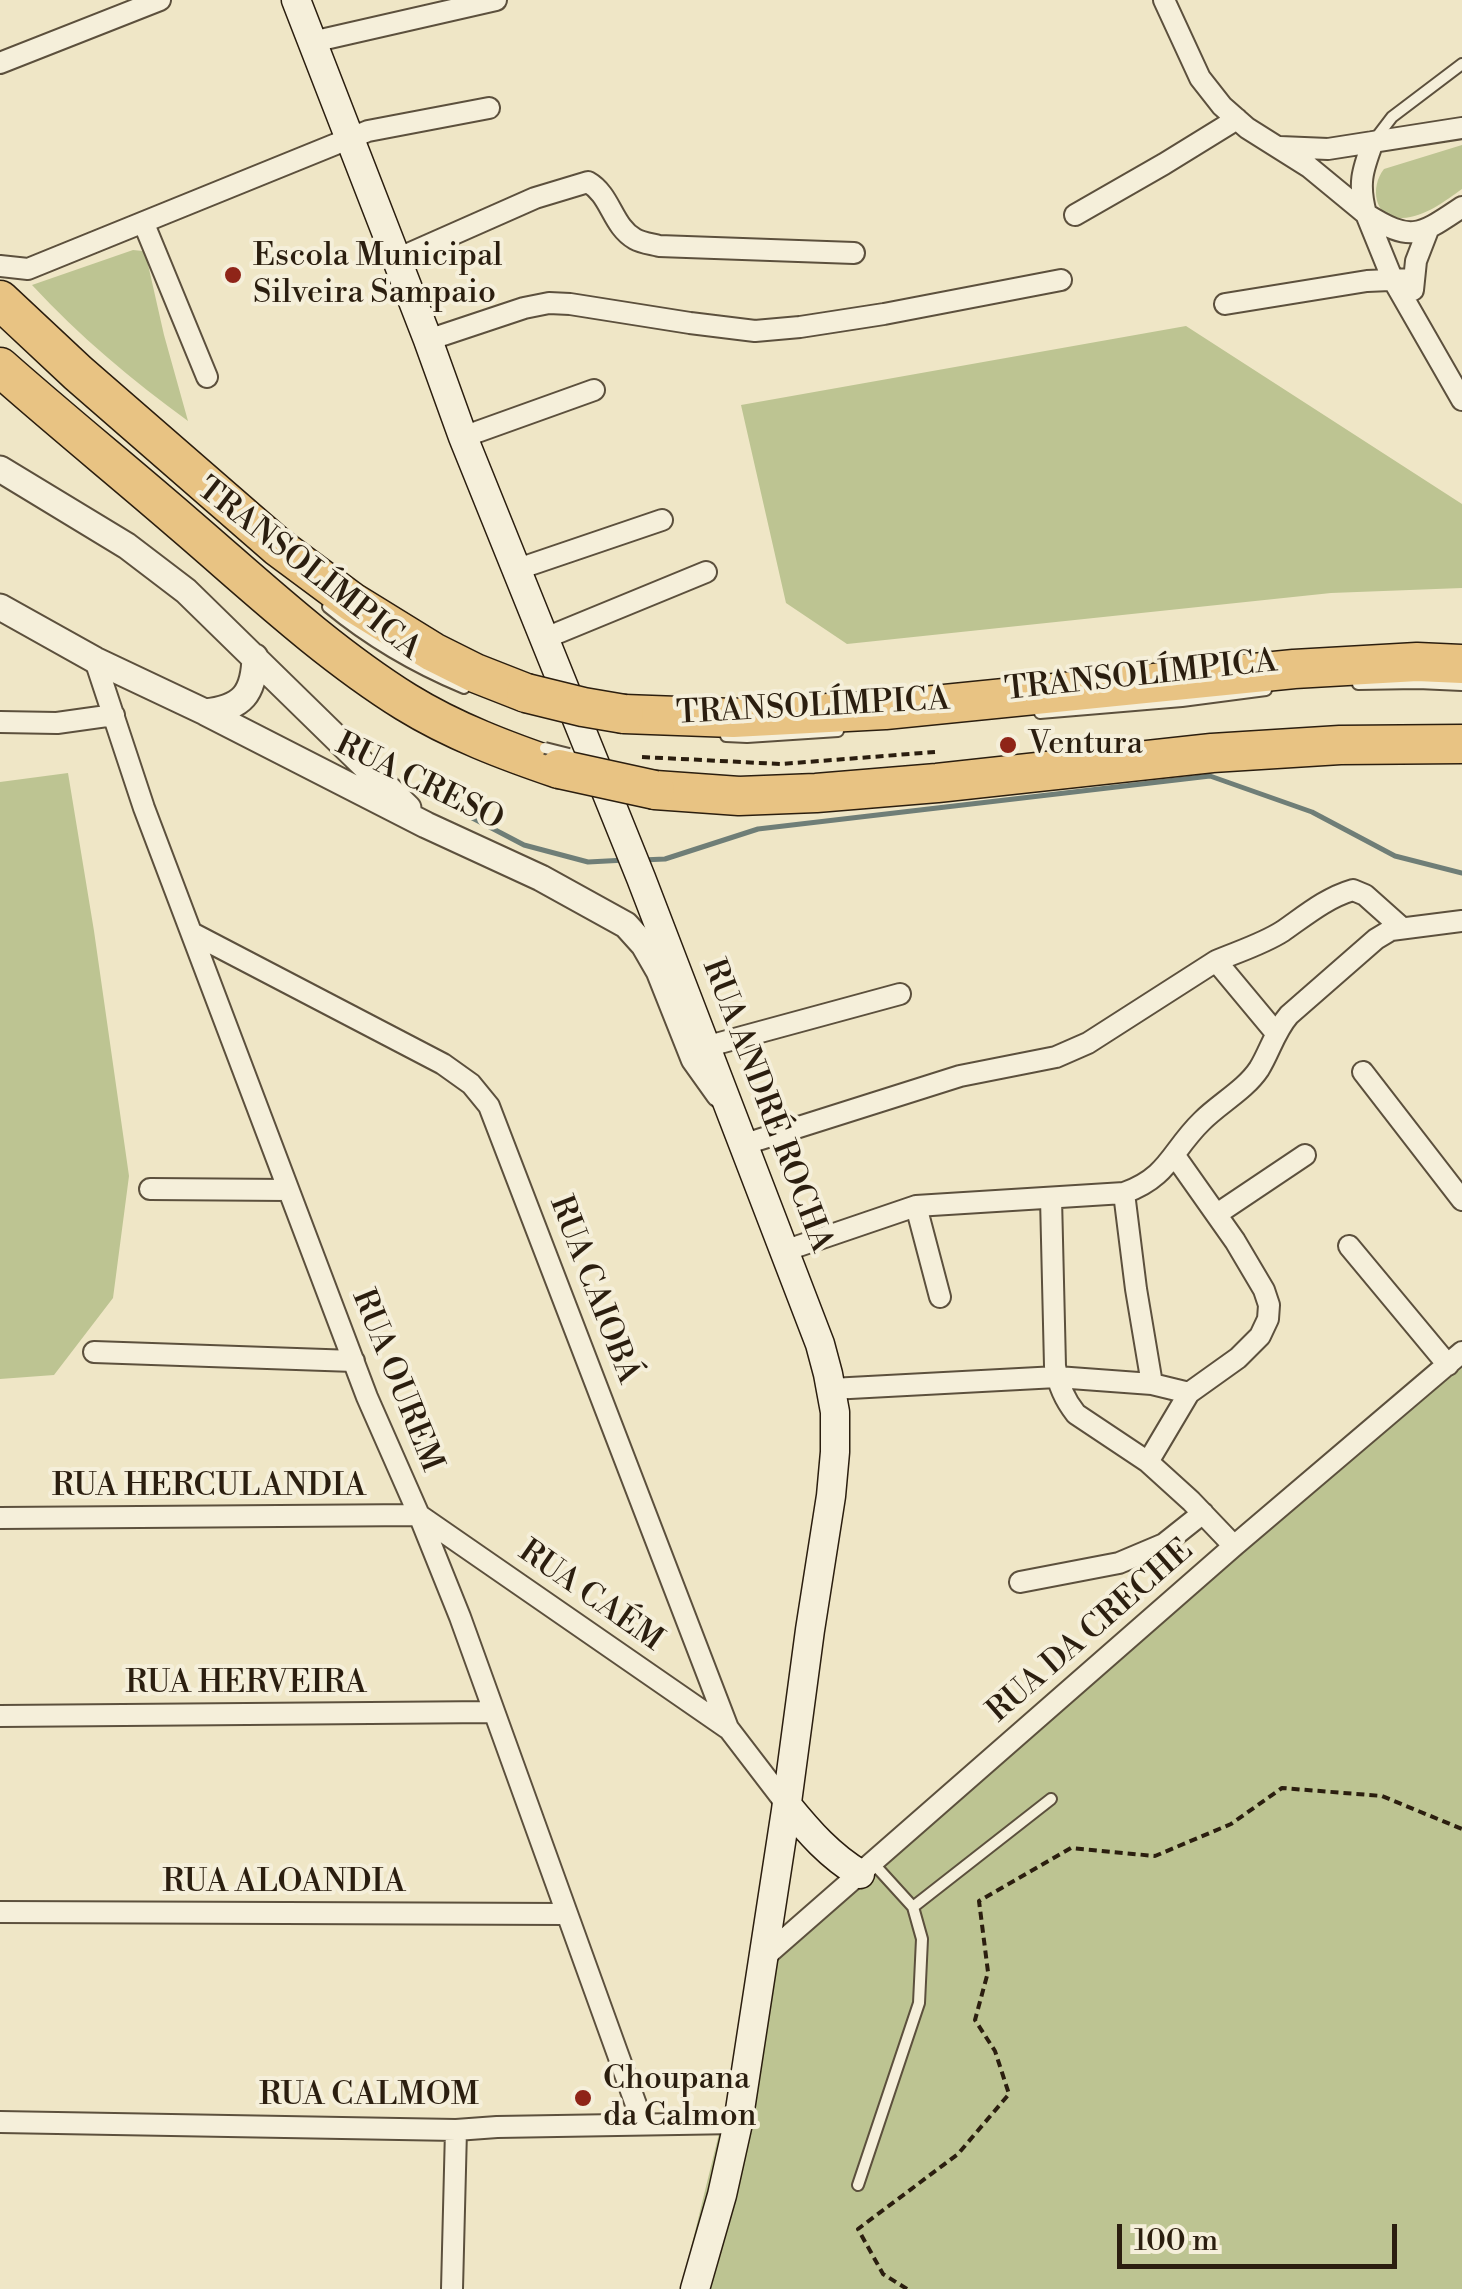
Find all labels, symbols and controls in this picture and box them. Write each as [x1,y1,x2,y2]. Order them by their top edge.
place label: Escola Municipal Silveira Sampaio [253,238,503,313]
marker: Escola Municipal Silveira Sampaio [222,264,244,286]
street label: TRANSOLÍMPICA [188,471,428,669]
street label: TRANSOLÍMPICA [1003,644,1279,710]
street label: TRANSOLÍMPICA [675,682,951,734]
street label: RUA CRESO [329,726,509,840]
place label: Ventura [1028,726,1143,764]
marker: Ventura [997,734,1019,756]
street label: RUA ANDRÉ ROCHA [692,954,840,1258]
street label: RUA CAIOBÁ [540,1191,646,1389]
street label: RUA OUREM [342,1284,450,1478]
street label: RUA HERCULANDIA [52,1468,366,1506]
street label: RUA DA CRECHE [980,1532,1202,1732]
street label: RUA CAÉM [510,1533,670,1661]
street label: RUA HERVEIRA [125,1665,367,1703]
street label: RUA ALOANDIA [162,1864,406,1902]
place label: Choupana da Calmon [603,2061,757,2136]
street label: RUA CALMOM [259,2077,479,2115]
marker: Choupana da Calmon [572,2087,594,2109]
scale bar [1122,2204,1402,2266]
text: 100 m [1134,2222,1218,2260]

